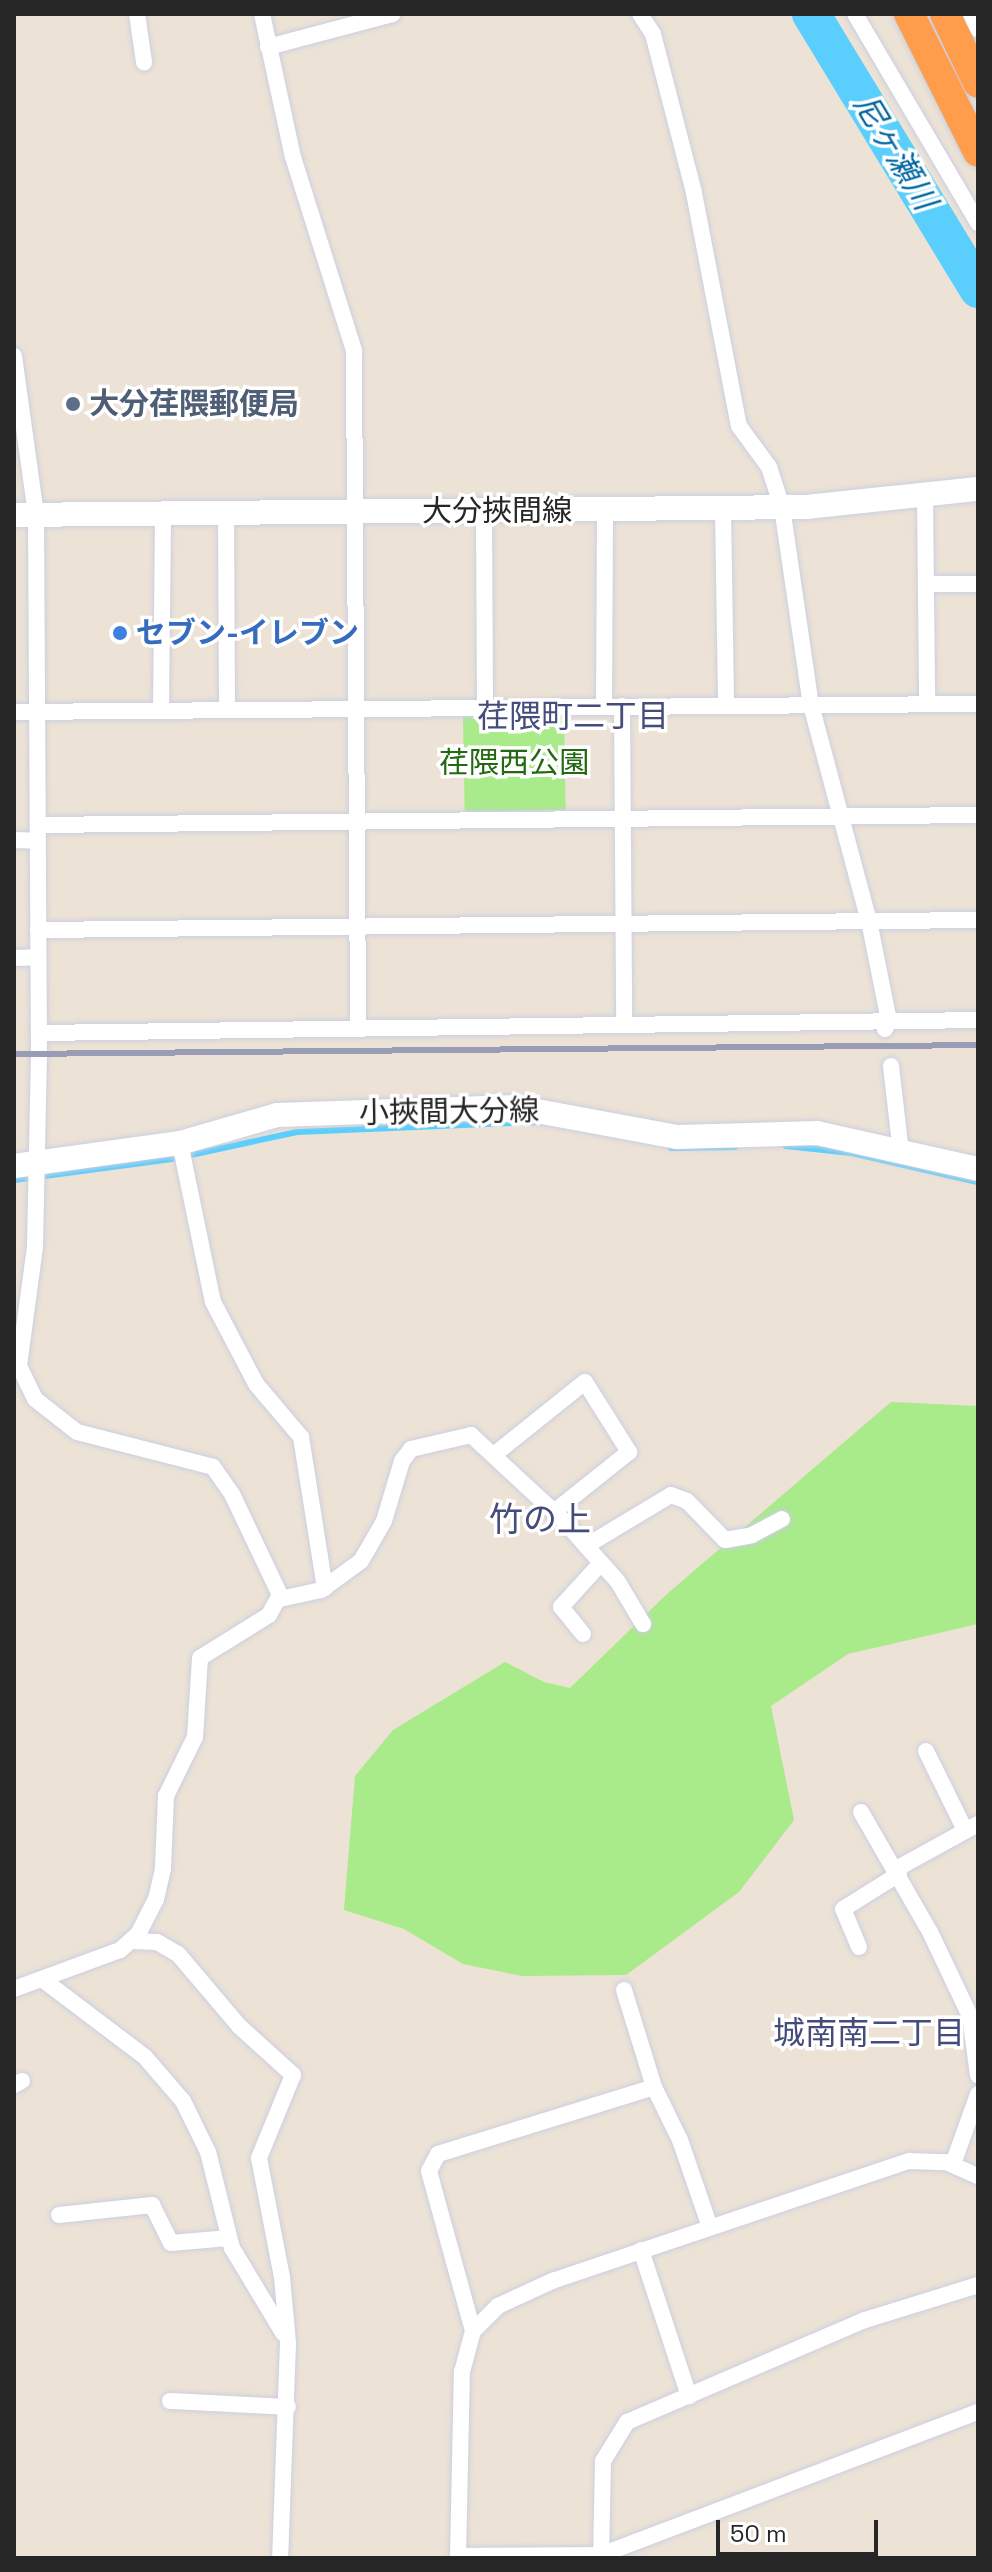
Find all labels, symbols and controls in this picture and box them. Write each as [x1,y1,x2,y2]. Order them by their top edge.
water label: 尼ヶ瀬川 [846,87,944,217]
place label: 大分荏隈郵便局 [89,386,299,422]
marker: 大分荏隈郵便局 [64,395,82,413]
street label: 大分挾間線 [422,493,572,529]
place label: セブン-イレブン [136,615,359,651]
marker: セブン-イレブン [111,624,129,642]
district label: 荏隈町二丁目 [477,697,669,735]
park label: 荏隈西公園 [439,745,589,781]
street label: 小挾間大分線 [359,1092,539,1132]
district label: 竹の上 [489,1500,591,1540]
district label: 城南南二丁目 [773,2014,965,2052]
scale bar [720,2504,882,2554]
text: 50 m [730,2518,787,2549]

